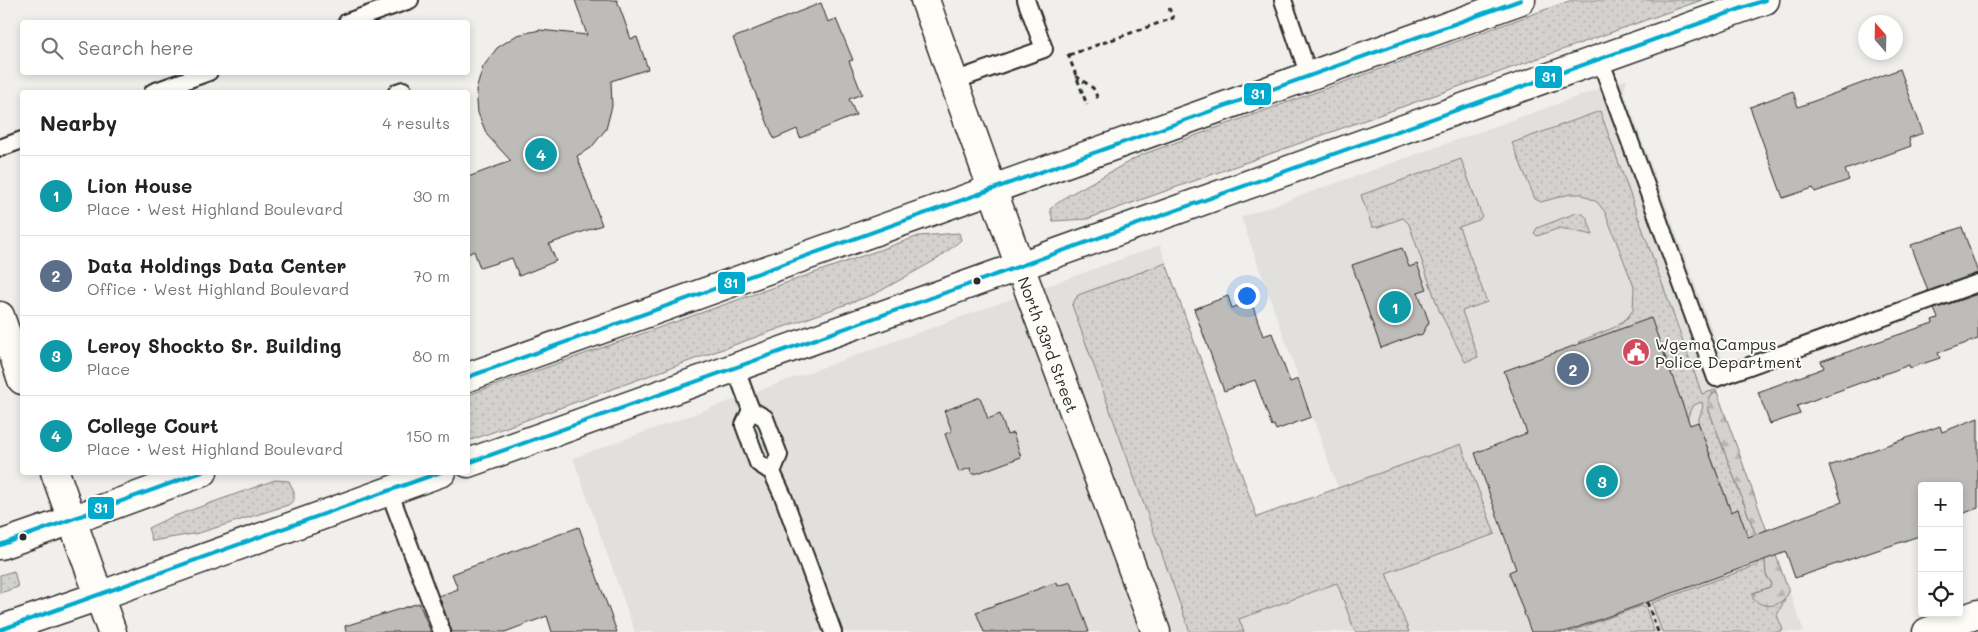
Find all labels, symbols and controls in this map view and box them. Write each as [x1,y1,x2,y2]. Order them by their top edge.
north arrow [1858,15,1903,60]
search box [20,20,470,75]
icon: search [38,34,66,62]
text: Search here [78,35,194,60]
line badge: 31 [1534,65,1563,89]
text: 31 [1542,67,1556,86]
line badge: 31 [1243,82,1272,106]
text: 31 [1251,84,1265,103]
text: Nearby [40,109,117,136]
text: 4 results [382,112,450,133]
pin: 4 [525,135,557,173]
text: Lion House [87,173,192,198]
text: 1 [52,185,60,206]
text: 30 m [413,185,450,206]
text: Place · West Highland Boulevard [87,198,343,219]
text: Data Holdings Data Center [87,253,347,278]
text: 2 [52,265,60,286]
text: 70 m [413,265,450,286]
line badge: 31 [717,271,746,295]
text: 31 [724,273,738,292]
street label: North 33rd Street [1014,273,1084,415]
unlabelled marker [972,276,982,286]
text: Office · West Highland Boulevard [87,278,349,299]
your location [1234,283,1260,309]
pin: 1 [1379,288,1411,326]
text: Leroy Shockto Sr. Building [87,333,341,358]
place label: Wgema Campus Police Department [1655,333,1802,372]
public building icon: Wgema Campus Police Department [1621,337,1651,367]
text: 3 [51,345,61,366]
text: 80 m [413,345,450,366]
pin: 2 [1557,350,1589,388]
text: Place [87,358,130,379]
text: College Court [87,413,219,438]
text: 4 [51,425,61,446]
text: 150 m [406,425,450,446]
text: Place · West Highland Boulevard [87,438,343,459]
pin: 3 [1586,462,1618,500]
map controls [1918,482,1963,617]
button: + [1918,482,1963,527]
line badge: 31 [87,496,115,520]
text: 31 [94,498,108,517]
button: − [1918,527,1963,572]
unlabelled marker [18,532,28,542]
button: locate [1918,572,1963,617]

